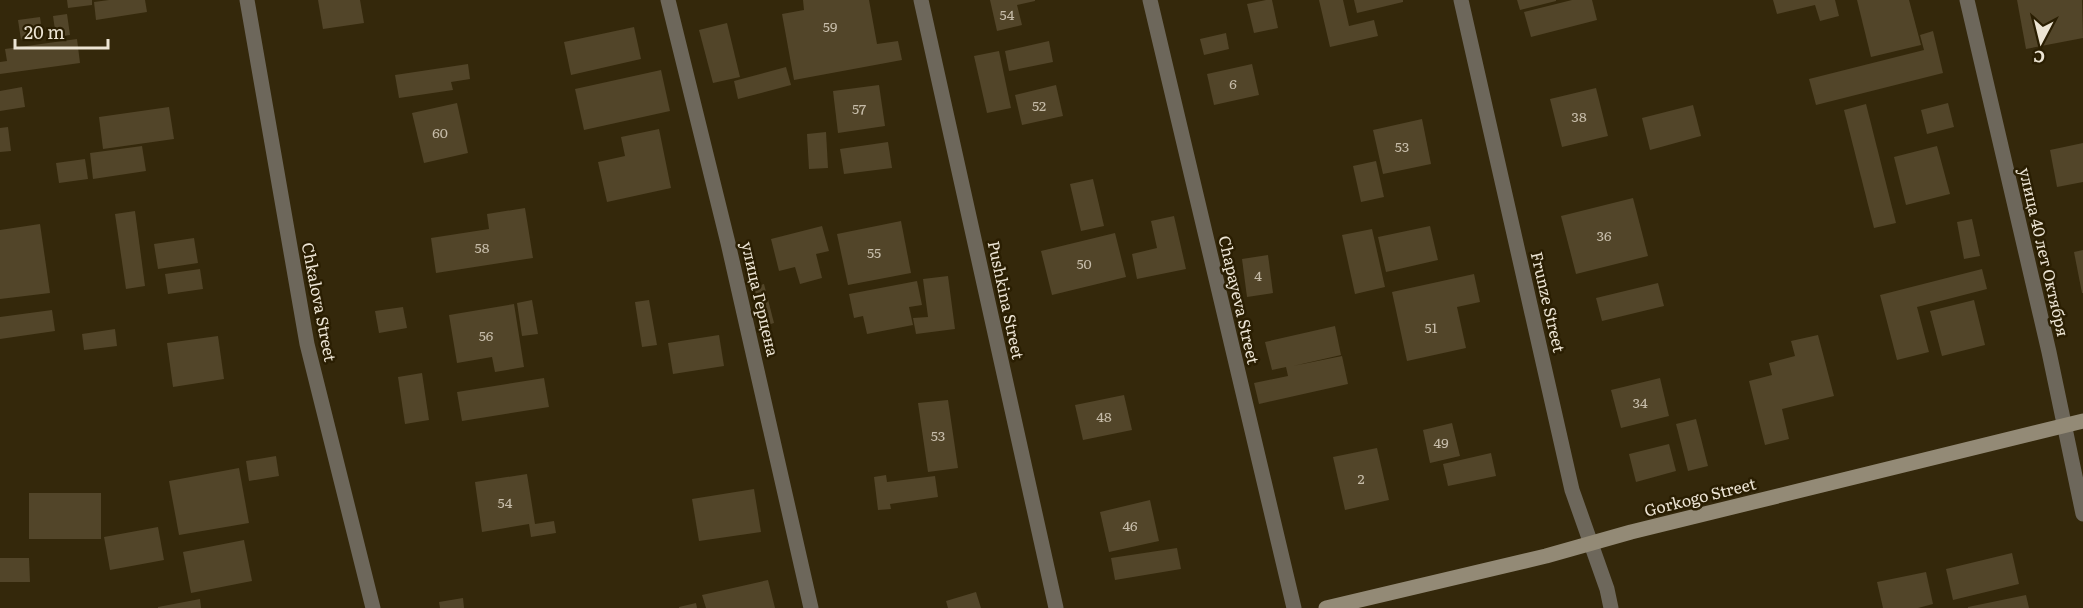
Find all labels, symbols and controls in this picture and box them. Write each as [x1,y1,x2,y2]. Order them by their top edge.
house number: 54 [1000,4,1015,24]
scale bar [15,12,108,50]
north arrow [2011,12,2071,72]
house number: 59 [823,16,837,36]
text: 20 m [24,18,65,45]
text: С [2032,45,2046,70]
house number: 6 [1229,73,1237,93]
house number: 52 [1032,95,1046,115]
house number: 57 [852,98,866,118]
house number: 38 [1571,106,1587,126]
house number: 60 [432,122,448,142]
house number: 53 [1395,136,1409,156]
street label: улица 40 лет Октября [2014,165,2076,339]
house number: 36 [1596,225,1612,245]
street label: Chapayeva Street [1214,233,1267,367]
house number: 58 [475,237,490,257]
street label: Pushkina Street [983,238,1031,362]
street label: улица Герцена [736,239,786,359]
street label: Chkalova Street [297,240,343,364]
house number: 55 [867,242,881,262]
street label: Frunze Street [1526,249,1572,355]
house number: 50 [1076,253,1092,273]
house number: 4 [1254,265,1262,285]
house number: 51 [1425,317,1438,337]
house number: 56 [479,325,494,345]
house number: 34 [1632,392,1648,412]
house number: 48 [1096,406,1112,426]
house number: 53 [931,425,945,445]
house number: 49 [1433,432,1449,452]
house number: 2 [1357,468,1365,488]
street label: Gorkogo Street [1641,470,1759,522]
house number: 54 [498,492,513,512]
house number: 46 [1122,515,1138,535]

